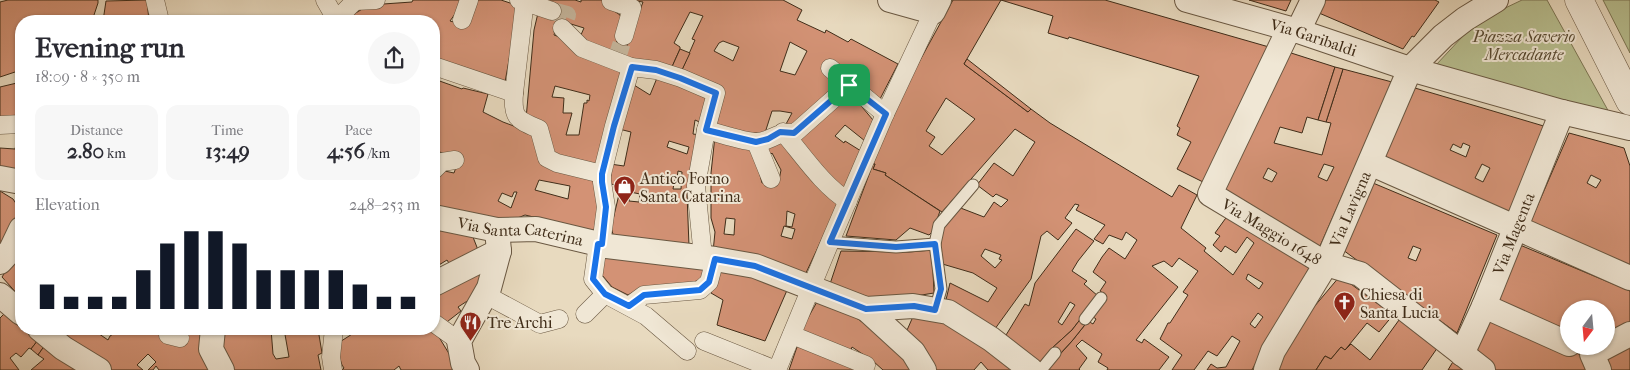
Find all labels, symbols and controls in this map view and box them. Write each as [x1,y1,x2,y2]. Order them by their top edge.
street label: Via Garibaldi [1267,14,1360,60]
park label: Piazza Saverio Mercadante [1472,27,1576,64]
text: Evening run [35,31,185,64]
button: share [368,32,420,84]
pin [828,64,870,106]
text: 18:09 · 8 × 350 m [35,67,140,86]
icon: arrive [835,71,863,99]
text: Distance [70,122,123,139]
text: Time [212,122,243,139]
text: Pace [345,122,372,139]
text: 2.80 [67,139,104,163]
text: 13:49 [205,139,250,163]
text: 4:56 [327,139,365,163]
text: km [104,145,126,162]
text: /km [365,145,390,162]
street label: Via Lavigna [1325,168,1375,251]
place label: Antico Forno Santa Catarina [639,169,741,206]
shop icon: Antico Forno Santa Catarina [612,175,636,206]
street label: Via Magenta [1488,189,1538,278]
street label: Via Maggio 1648 [1218,193,1325,269]
text: Elevation [35,195,100,214]
text: 248–253 m [349,195,420,214]
street label: Via Santa Caterina [455,212,586,250]
place label: Chiesa di Santa Lucia [1360,285,1440,322]
church icon: Chiesa di Santa Lucia [1332,291,1356,322]
north arrow [1560,300,1615,355]
map controls [1560,300,1615,355]
restaurant icon: Tre Archi [459,310,483,341]
place label: Tre Archi [487,313,553,332]

